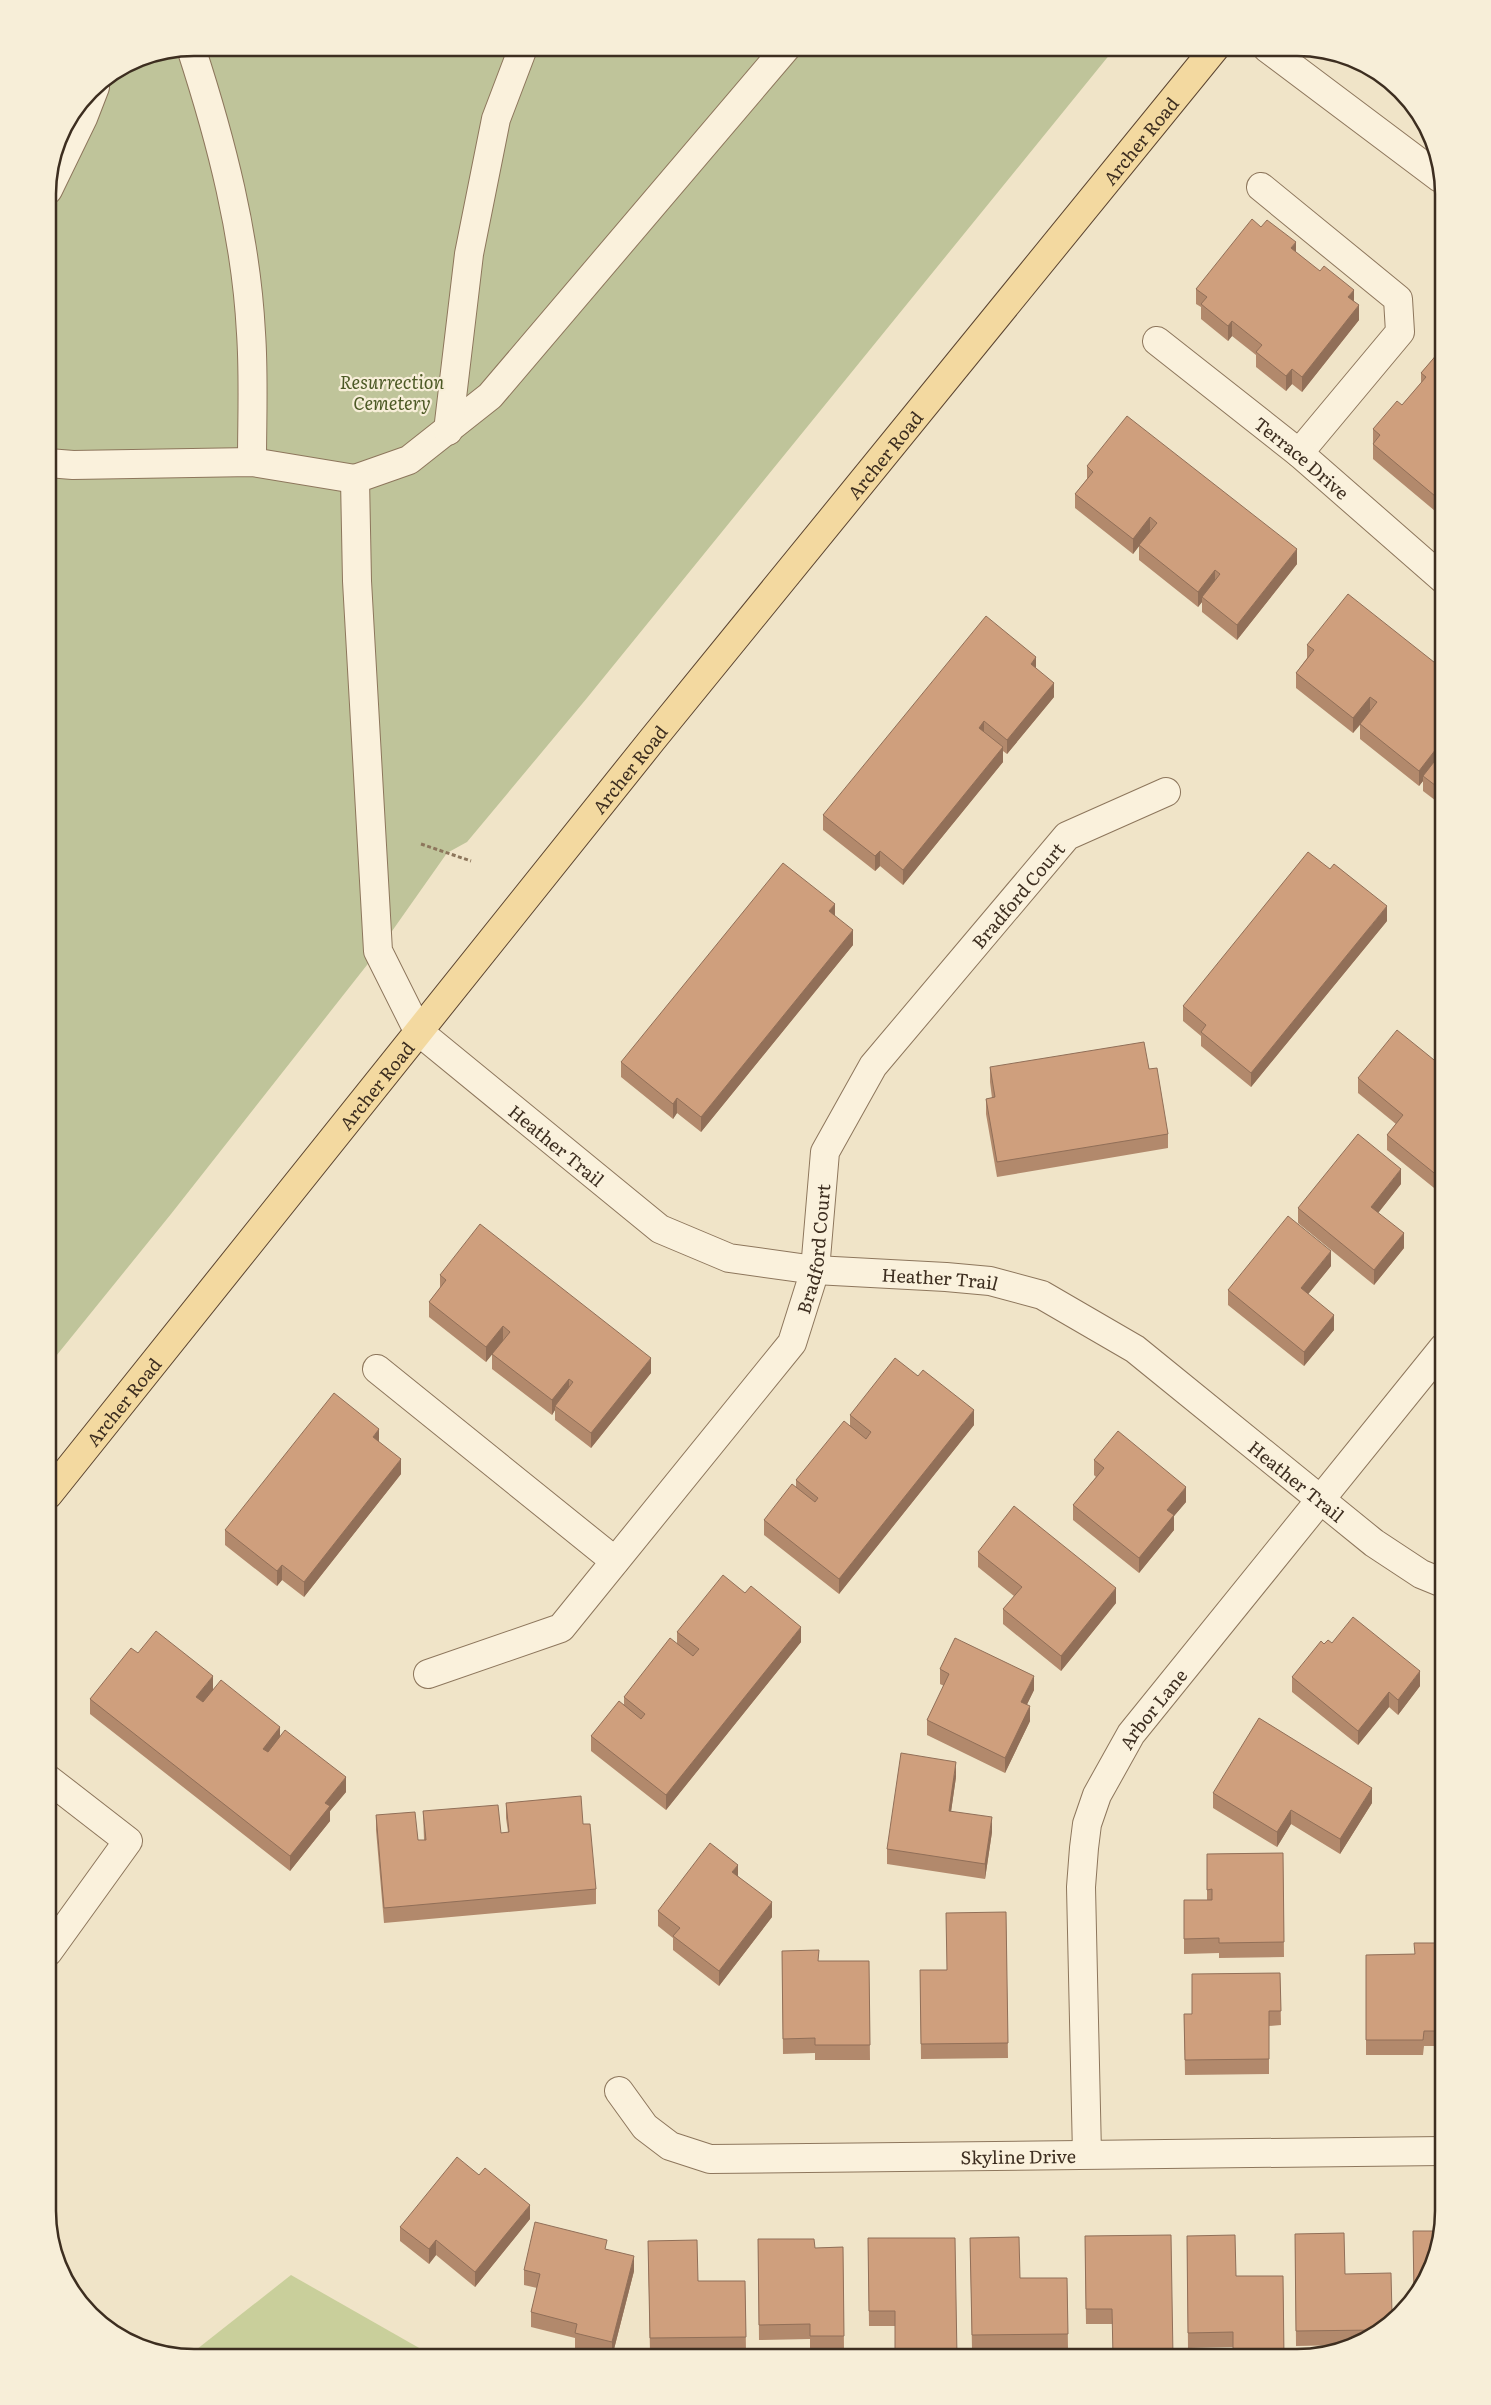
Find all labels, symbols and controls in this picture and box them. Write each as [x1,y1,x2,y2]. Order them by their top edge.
street label: Archer Road [1096,90,1184,190]
park label: Resurrection Cemetery [340,368,445,416]
street label: Archer Road [840,404,929,504]
street label: Terrace Drive [1249,409,1356,505]
street label: Archer Road [585,719,673,819]
street label: Bradford Court [965,835,1071,954]
street label: Archer Road [332,1035,420,1135]
street label: Heather Trail [503,1097,611,1192]
street label: Bradford Court [789,1182,836,1317]
street label: Heather Trail [881,1260,1002,1296]
street label: Archer Road [79,1351,167,1451]
street label: Heather Trail [1243,1433,1351,1528]
street label: Arbor Lane [1112,1662,1193,1754]
street label: Skyline Drive [960,2142,1076,2170]

